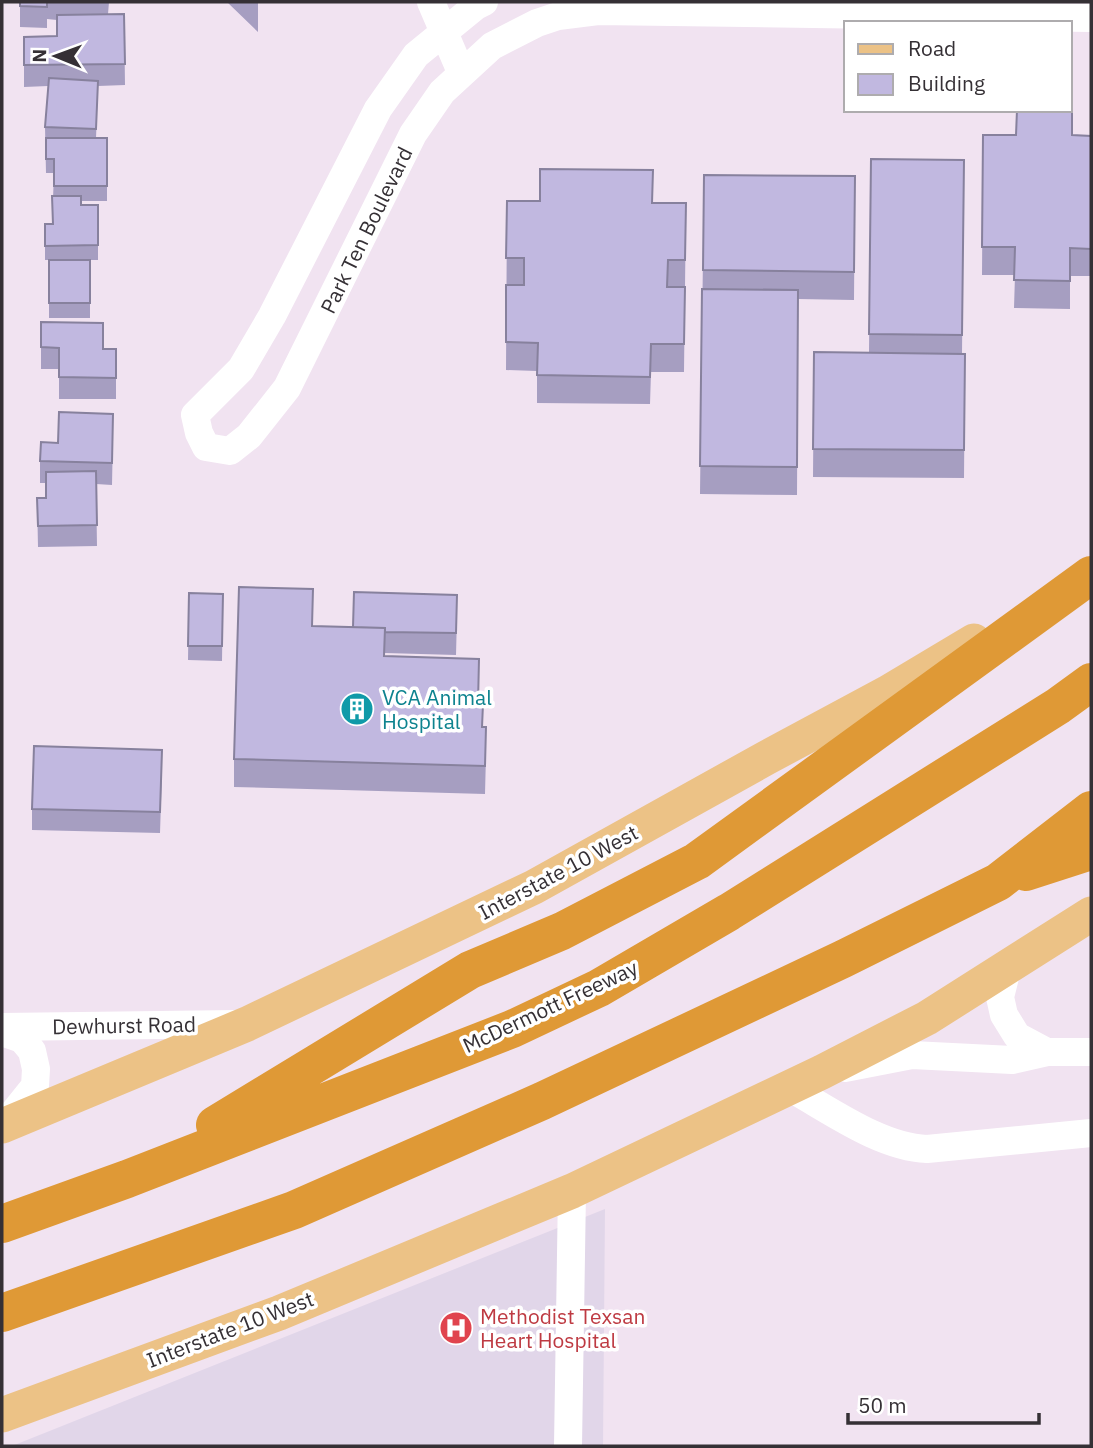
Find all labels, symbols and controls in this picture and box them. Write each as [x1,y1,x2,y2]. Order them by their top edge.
north arrow [21,21,91,91]
legend [844,21,1072,112]
text: Road [908,34,956,62]
text: N [27,49,51,63]
text: Building [908,69,985,97]
street label: Park Ten Boulevard [313,142,419,318]
place label: VCA Animal Hospital [382,683,492,735]
building icon: VCA Animal Hospital [338,690,376,728]
street label: Interstate 10 West [473,818,643,926]
street label: McDermott Freeway [458,953,642,1059]
street label: Dewhurst Road [52,1010,196,1040]
street label: Interstate 10 West [142,1284,318,1374]
place label: Methodist Texsan Heart Hospital [480,1302,645,1354]
hospital icon: Methodist Texsan Heart Hospital [437,1309,475,1347]
scale bar [848,1382,1039,1426]
text: 50 m [858,1391,907,1419]

